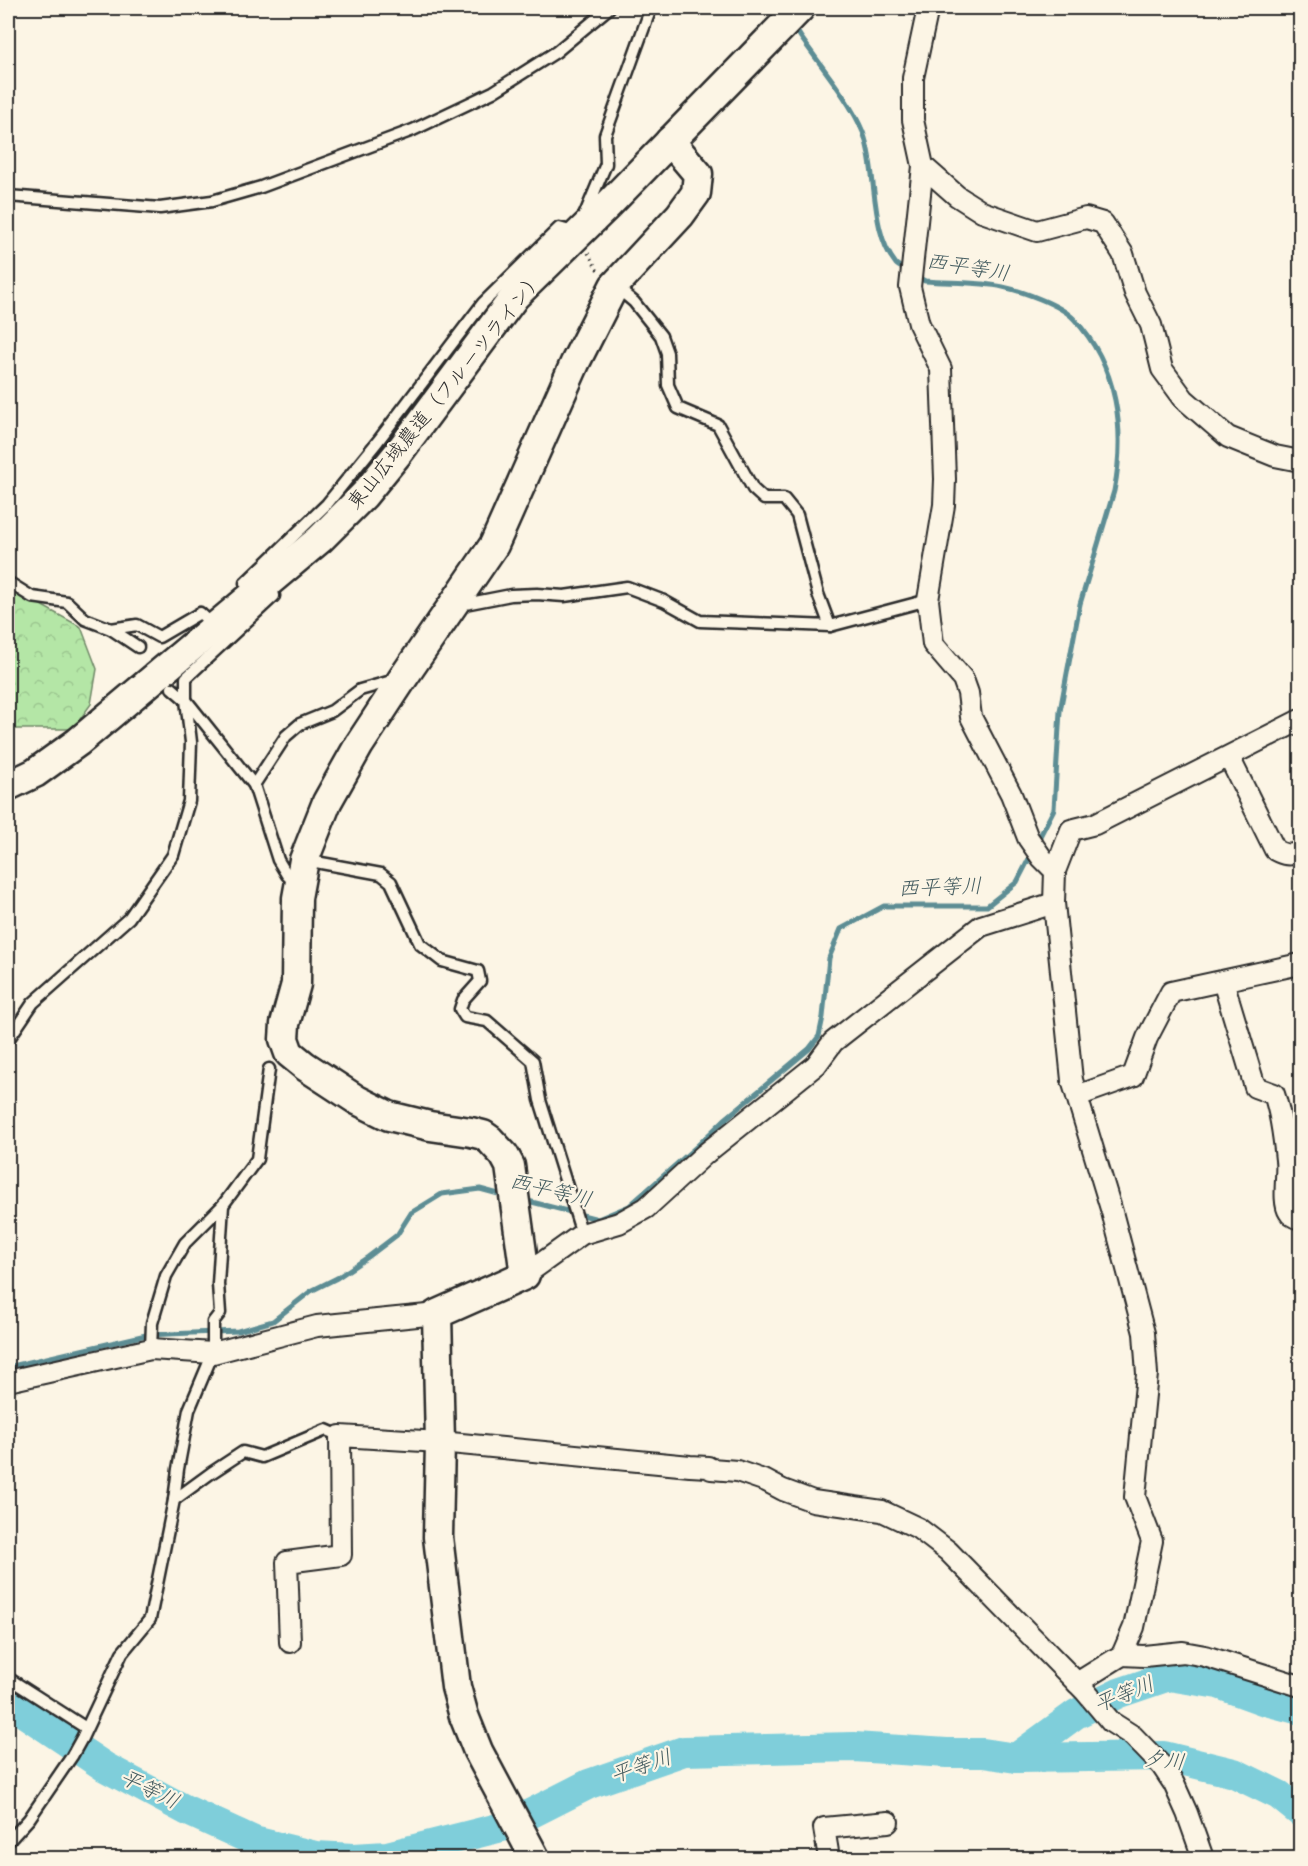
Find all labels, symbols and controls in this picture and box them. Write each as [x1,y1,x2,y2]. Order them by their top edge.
water label: 西平等川 [924,251,1011,289]
street label: 東山広域農道（フルーツライン） [343,268,551,516]
water label: 西平等川 [898,876,983,904]
water label: 西平等川 [506,1170,594,1216]
water label: 平等川 [1091,1673,1159,1721]
water label: 平等川 [608,1746,676,1791]
water label: 夕川 [1141,1748,1186,1778]
water label: 平等川 [115,1766,183,1817]

